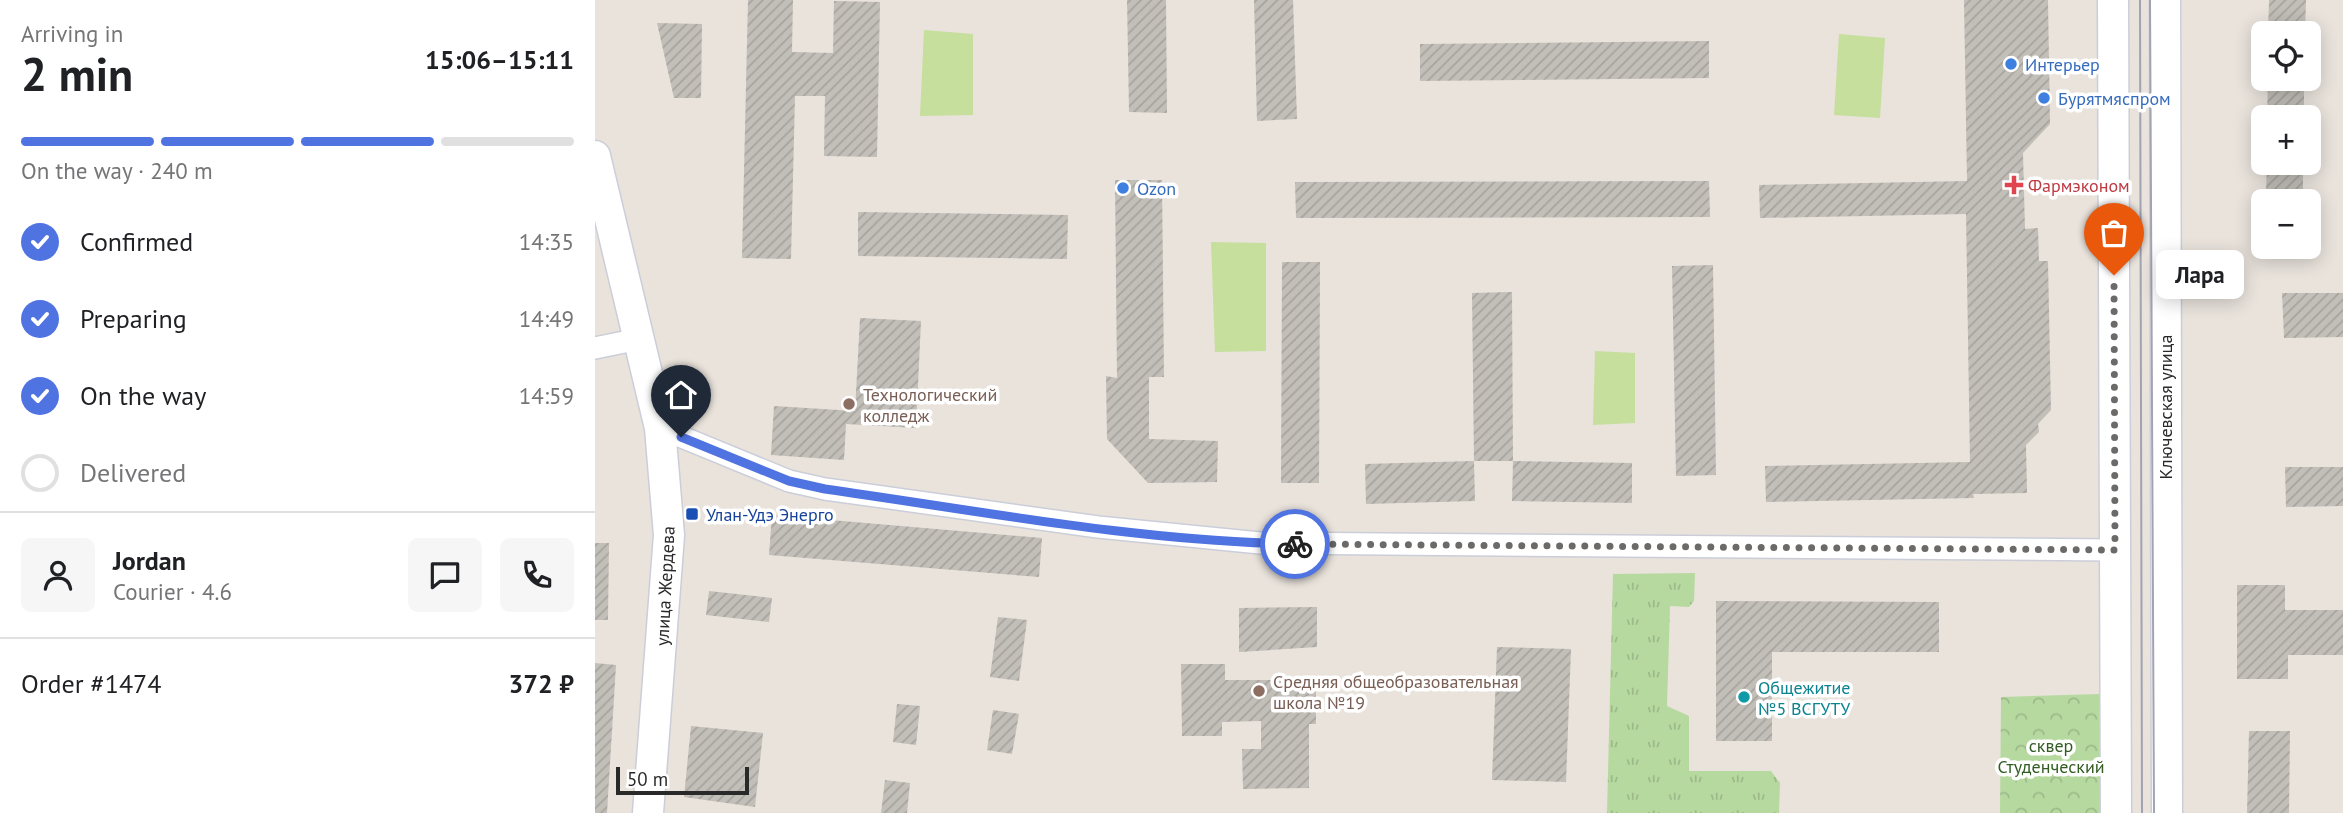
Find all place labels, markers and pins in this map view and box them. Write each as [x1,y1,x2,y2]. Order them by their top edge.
place label: Интерьер [2025,53,2100,76]
marker: Интерьер [2003,56,2019,72]
place label: Бурятмяспром [2058,87,2171,110]
marker: Бурятмяспром [2036,90,2052,106]
place label: Фармэконом [2028,174,2130,197]
place label: Ozon [1137,177,1176,200]
marker: Фармэконом [2006,177,2022,193]
marker: Ozon [1115,180,1131,196]
pin [2084,203,2144,275]
callout: Лара [2156,250,2243,300]
pin [651,365,711,437]
place label: Технологический колледж [863,383,997,427]
marker: Технологический колледж [841,396,857,412]
place label: Улан-Удэ Энерго [706,503,834,526]
marker: Улан-Удэ Энерго [684,506,700,522]
place label: Средняя общеобразовательная школа №19 [1273,670,1519,714]
place label: Общежитие №5 ВСГУТУ [1758,676,1850,720]
marker: Средняя общеобразовательная школа №19 [1251,683,1267,699]
marker: Общежитие №5 ВСГУТУ [1736,689,1752,705]

